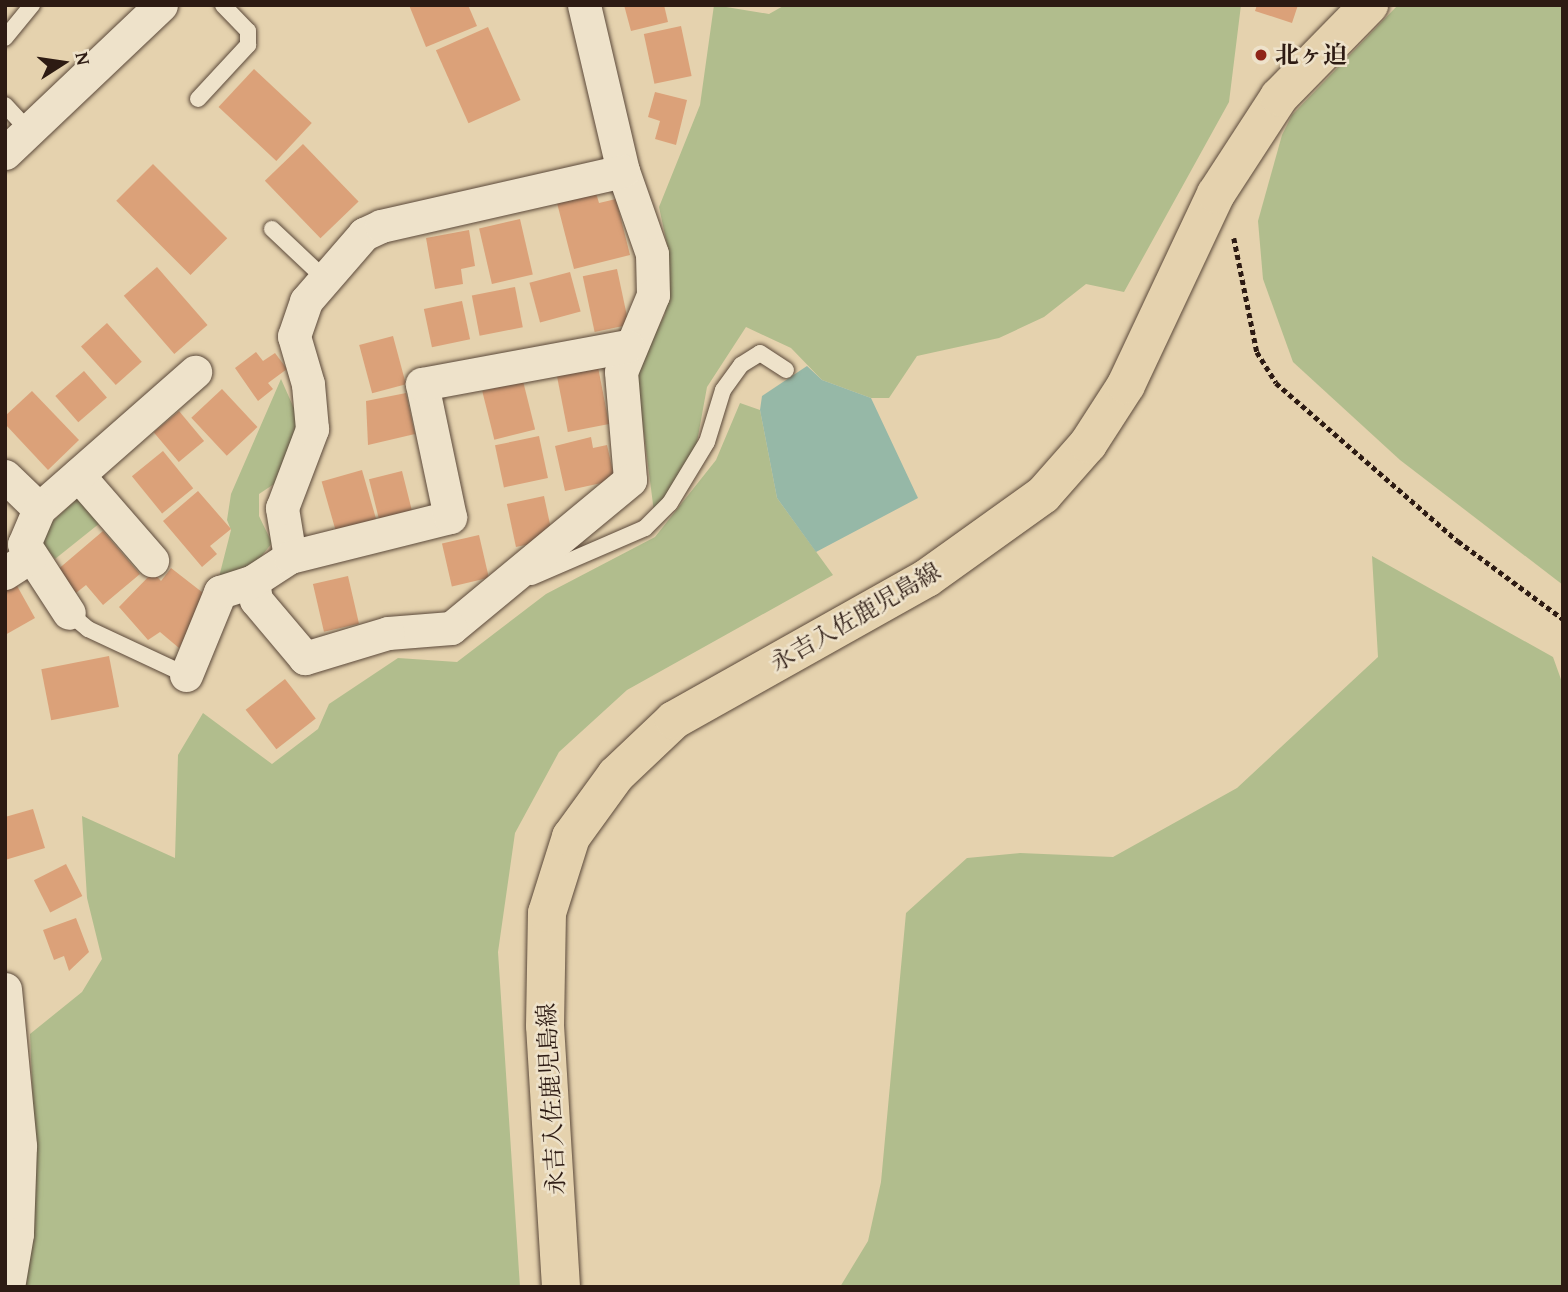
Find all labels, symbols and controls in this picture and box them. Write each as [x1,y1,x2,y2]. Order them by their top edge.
north arrow [28,28,98,98]
place label: 北ヶ迫 [1275,41,1347,69]
marker: 北ヶ迫 [1253,47,1269,63]
text: N [69,50,99,68]
street label: 永吉入佐鹿児島線 [765,557,945,677]
street label: 永吉入佐鹿児島線 [532,1002,570,1196]

